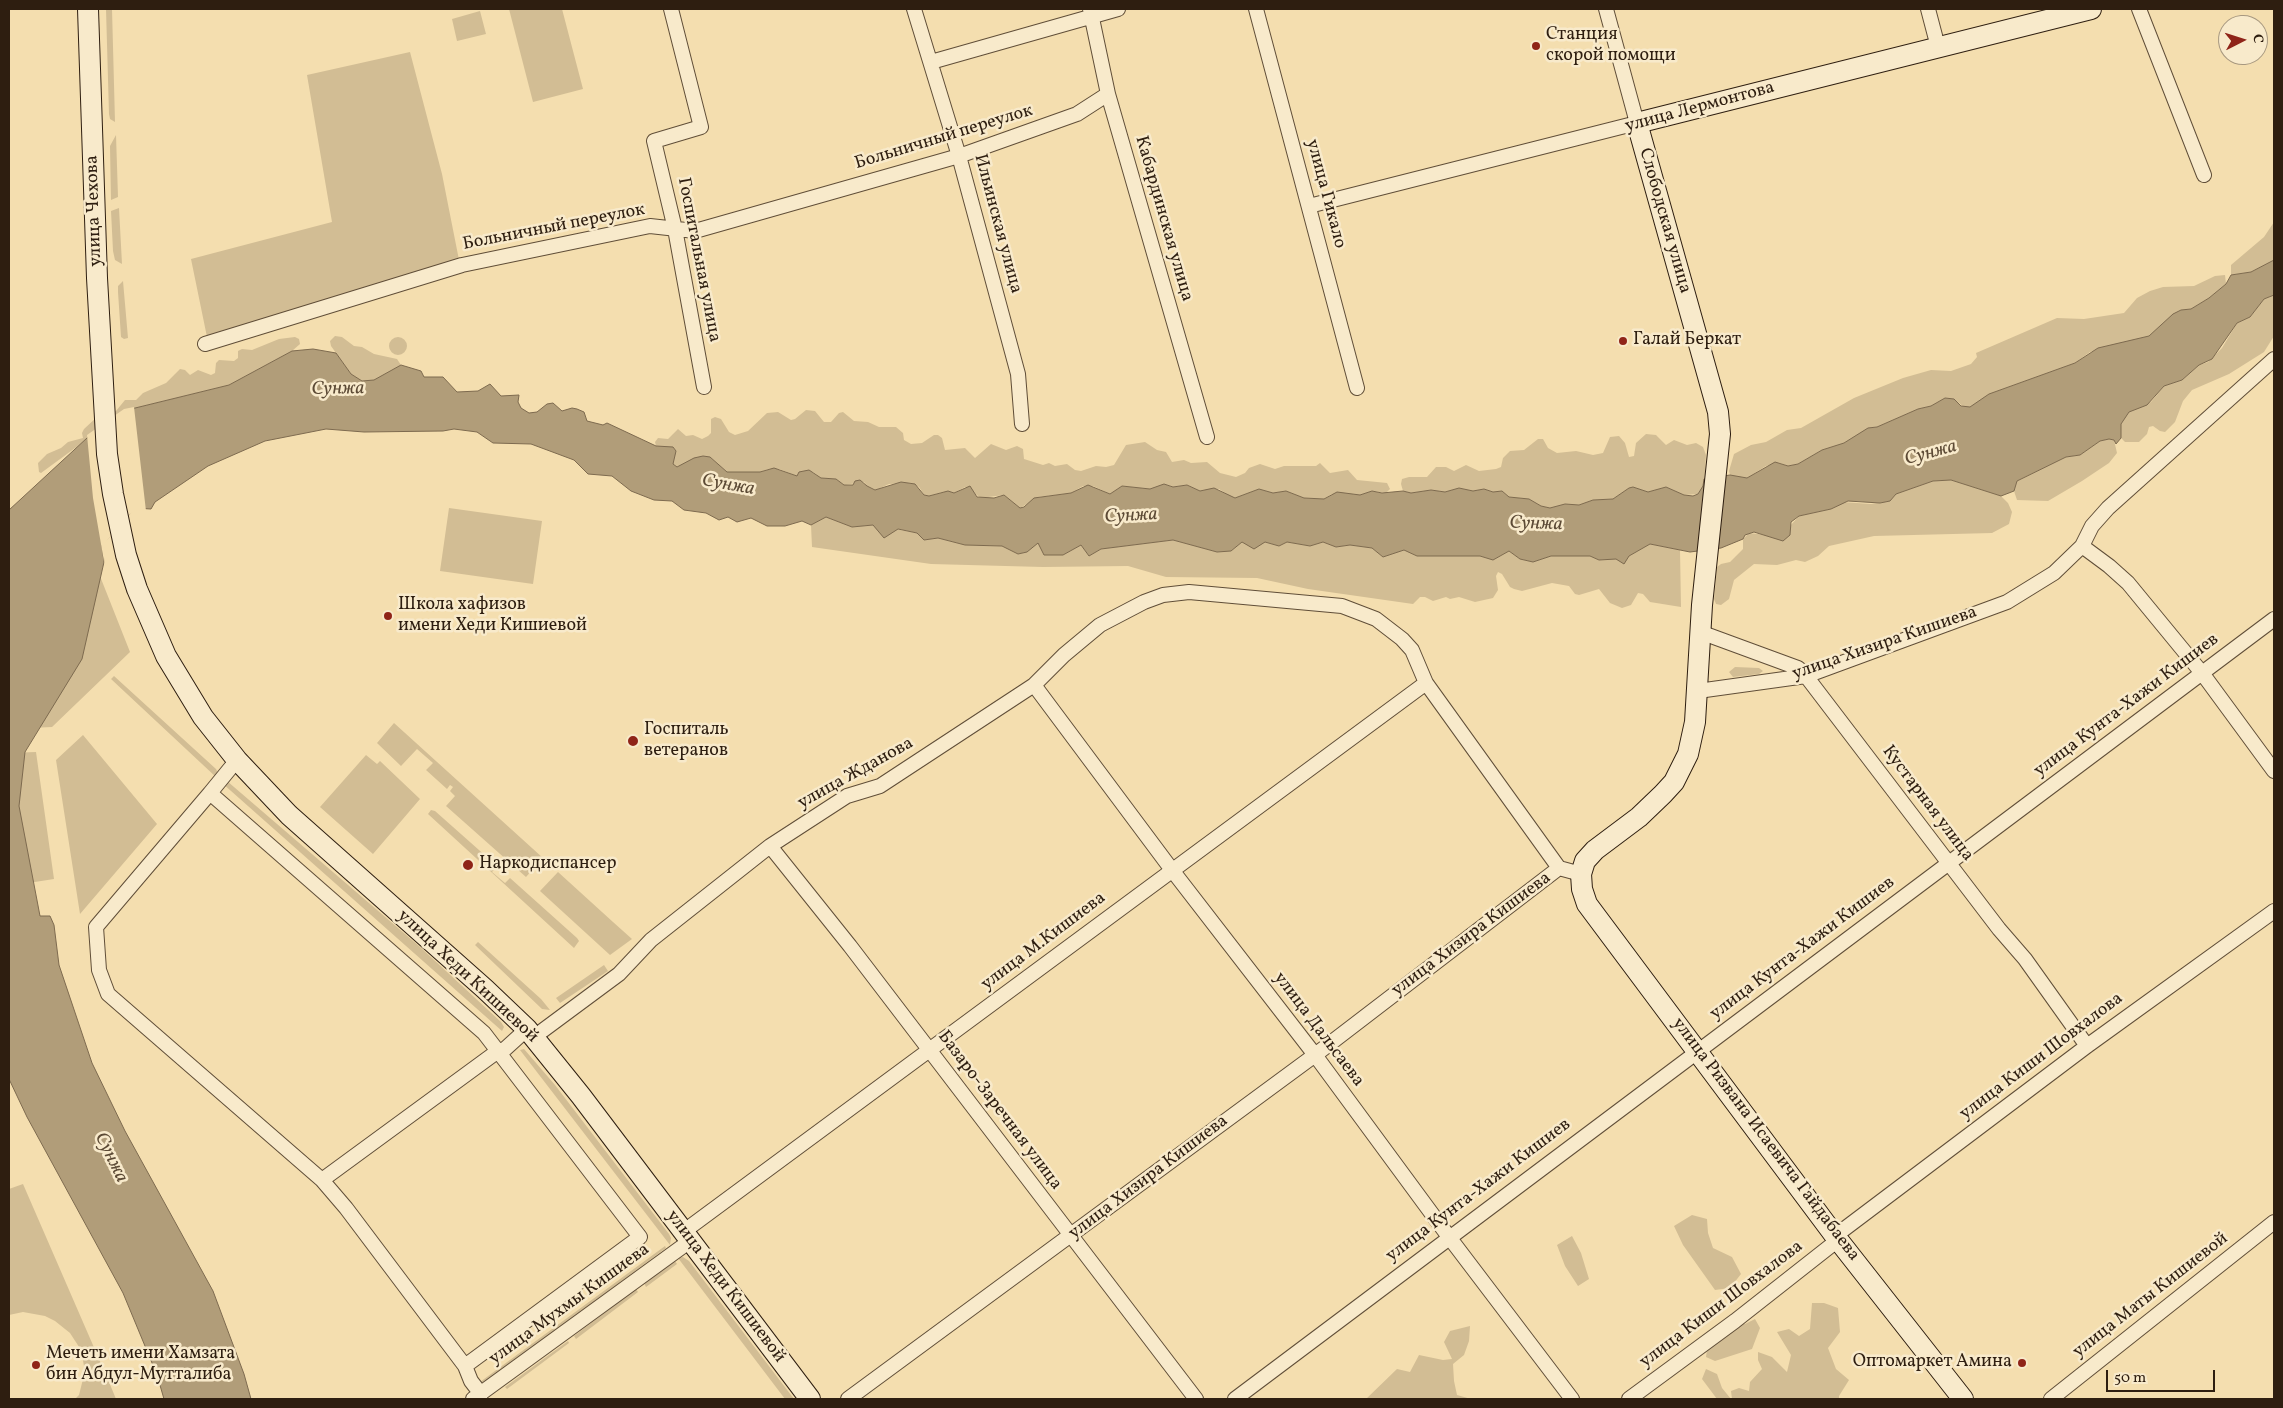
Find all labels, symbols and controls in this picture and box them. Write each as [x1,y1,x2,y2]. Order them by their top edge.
north arrow [2218,15,2268,65]
place label: Станция скорой помощи [1546,25,1676,68]
text: С [2248,33,2267,44]
marker: Станция скорой помощи [1530,40,1542,52]
street label: улица Лермонтова [1623,78,1777,138]
street label: Больничный переулок [852,101,1036,175]
street label: Кабардинская улица [1129,134,1197,304]
street label: улица Гикало [1300,137,1350,251]
street label: Слободская улица [1633,146,1695,296]
street label: Ильинская улица [968,152,1026,296]
street label: улица Чехова [82,155,108,267]
street label: Госпитальная улица [671,176,725,344]
street label: Больничный переулок [461,200,647,256]
place label: Галай Беркат [1633,330,1741,352]
marker: Галай Беркат [1617,335,1629,347]
water label: Сунжа [311,378,365,402]
water label: Сунжа [1902,436,1960,472]
water label: Сунжа [700,470,756,502]
water label: Сунжа [1104,504,1158,530]
water label: Сунжа [1509,513,1563,537]
place label: Школа хафизов имени Хеди Кишиевой [398,595,587,638]
street label: улица Хизира Кишиева [1790,602,1980,686]
marker: Школа хафизов имени Хеди Кишиевой [382,610,394,622]
street label: улица Кунта-Хажи Кишиев [2030,629,2224,783]
place label: Госпиталь ветеранов [644,720,729,762]
street label: улица Жданова [794,733,918,815]
marker: Госпиталь ветеранов [626,734,640,748]
street label: Кустарная улица [1876,742,1978,866]
place label: Наркодиспансер [479,854,617,876]
marker: Наркодиспансер [461,858,475,872]
street label: улица Хизира Кишиева [1388,868,1556,1002]
street label: улица Кунта-Хажи Кишиев [1706,872,1900,1026]
street label: улица М.Кишиева [977,888,1111,996]
street label: улица Хеди Кишиевой [392,906,542,1048]
street label: улица Дальсаева [1268,968,1368,1092]
street label: улица Киши Шовхалова [1956,989,2128,1125]
street label: улица Ризвана Исаевича Гайдабаева [1666,1014,1864,1266]
street label: Базаро-Заречная улица [932,1027,1066,1195]
street label: улица Хизира Кишиева [1065,1111,1233,1245]
street label: улица Кунта-Хажи Кишиев [1382,1114,1576,1268]
water label: Сунжа [88,1129,132,1187]
street label: улица Хеди Кишиевой [661,1206,789,1368]
street label: улица Маты Кишиевой [2069,1229,2233,1363]
street label: улица Киши Шовхалова [1636,1237,1808,1373]
street label: улица Мухмы Кишиева [486,1240,654,1370]
place label: Мечеть имени Хамзата бин Абдул-Мутталиба [46,1344,235,1386]
place label: Оптомаркет Амина [1853,1352,2012,1374]
marker: Оптомаркет Амина [2016,1357,2028,1369]
marker: Мечеть имени Хамзата бин Абдул-Мутталиба [30,1359,42,1371]
scale bar [2108,1360,2217,1392]
text: 50 m [2114,1368,2146,1389]

